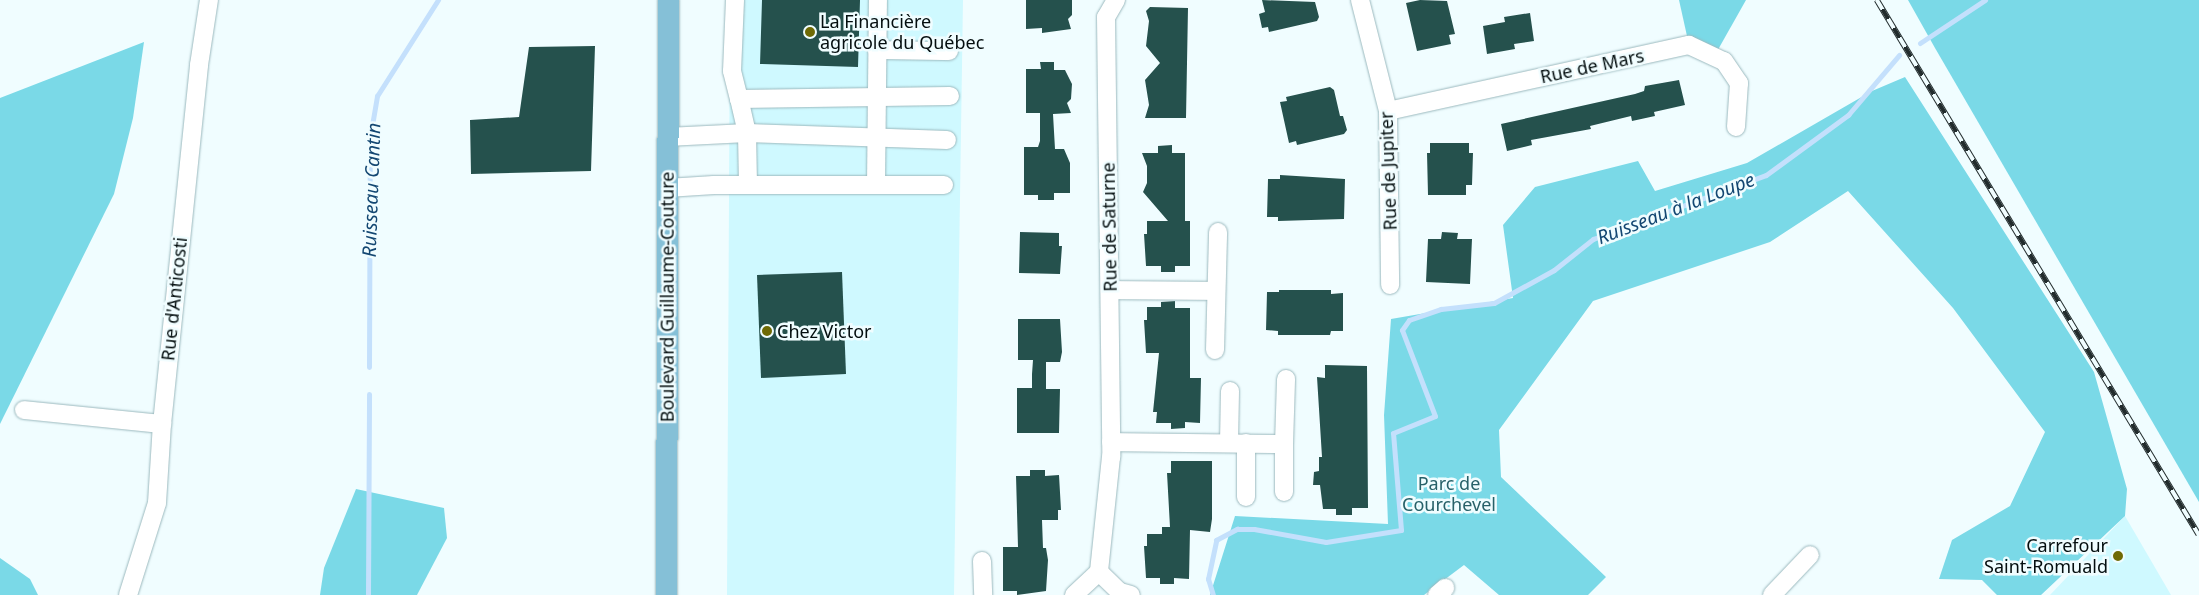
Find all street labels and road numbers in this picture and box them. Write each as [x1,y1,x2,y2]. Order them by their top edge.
street label: Rue de Mars [1538,44,1646,88]
street label: Rue de Jupiter [1375,111,1401,231]
street label: Rue de Saturne [1097,162,1121,292]
street label: Boulevard Guillaume-Couture [656,172,678,422]
street label: Rue d'Anticosti [157,236,191,362]

